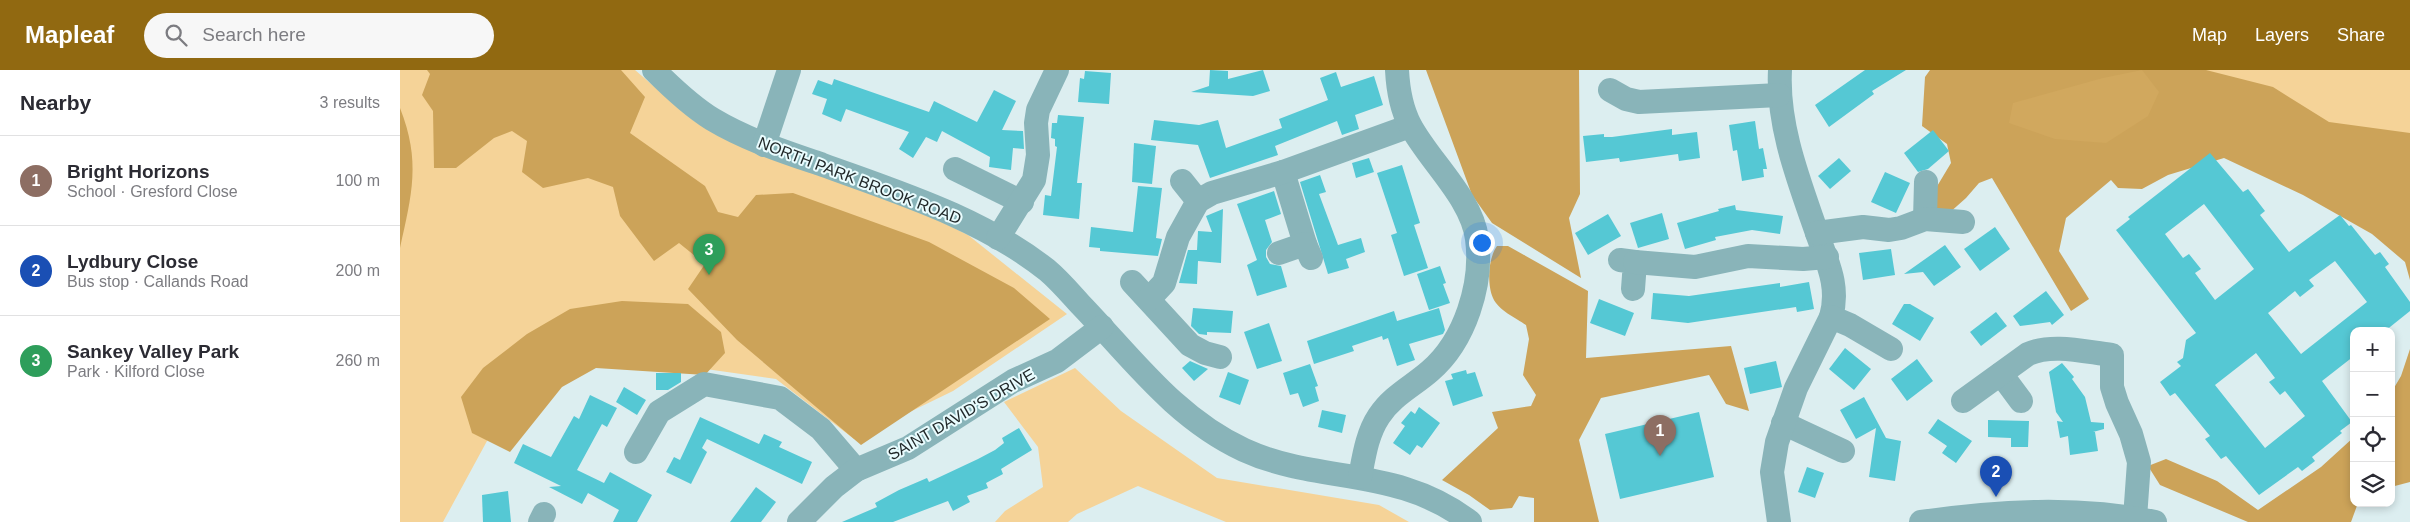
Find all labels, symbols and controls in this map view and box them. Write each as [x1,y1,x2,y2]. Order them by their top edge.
search box [144,13,494,58]
text: Mapleaf [25,21,114,48]
icon: search [162,21,190,49]
text: Search here [202,24,306,45]
text: Map [2192,25,2227,45]
text: Layers [2255,25,2309,45]
text: Share [2337,25,2385,45]
text: Nearby [20,91,91,114]
text: 3 results [320,94,380,111]
street label: NORTH PARK BROOK ROAD [756,134,964,227]
text: Bright Horizons [67,161,210,182]
text: 1 [32,172,40,189]
text: 100 m [336,172,380,189]
text: School · Gresford Close [67,183,238,200]
your location [1469,230,1495,256]
pin: 3 [693,234,725,275]
text: Lydbury Close [67,251,198,272]
text: 2 [32,262,40,279]
text: 200 m [336,262,380,279]
text: Bus stop · Callands Road [67,273,248,290]
map controls [2350,327,2395,507]
button: + [2350,327,2395,372]
text: Sankey Valley Park [67,341,239,362]
text: 3 [32,352,40,369]
text: 260 m [336,352,380,369]
text: Park · Kilford Close [67,363,205,380]
street label: SAINT DAVID'S DRIVE [885,366,1037,463]
button: − [2350,372,2395,417]
pin: 1 [1644,415,1676,456]
button: locate [2350,417,2395,462]
pin: 2 [1980,456,2012,497]
button: layers [2350,462,2395,507]

